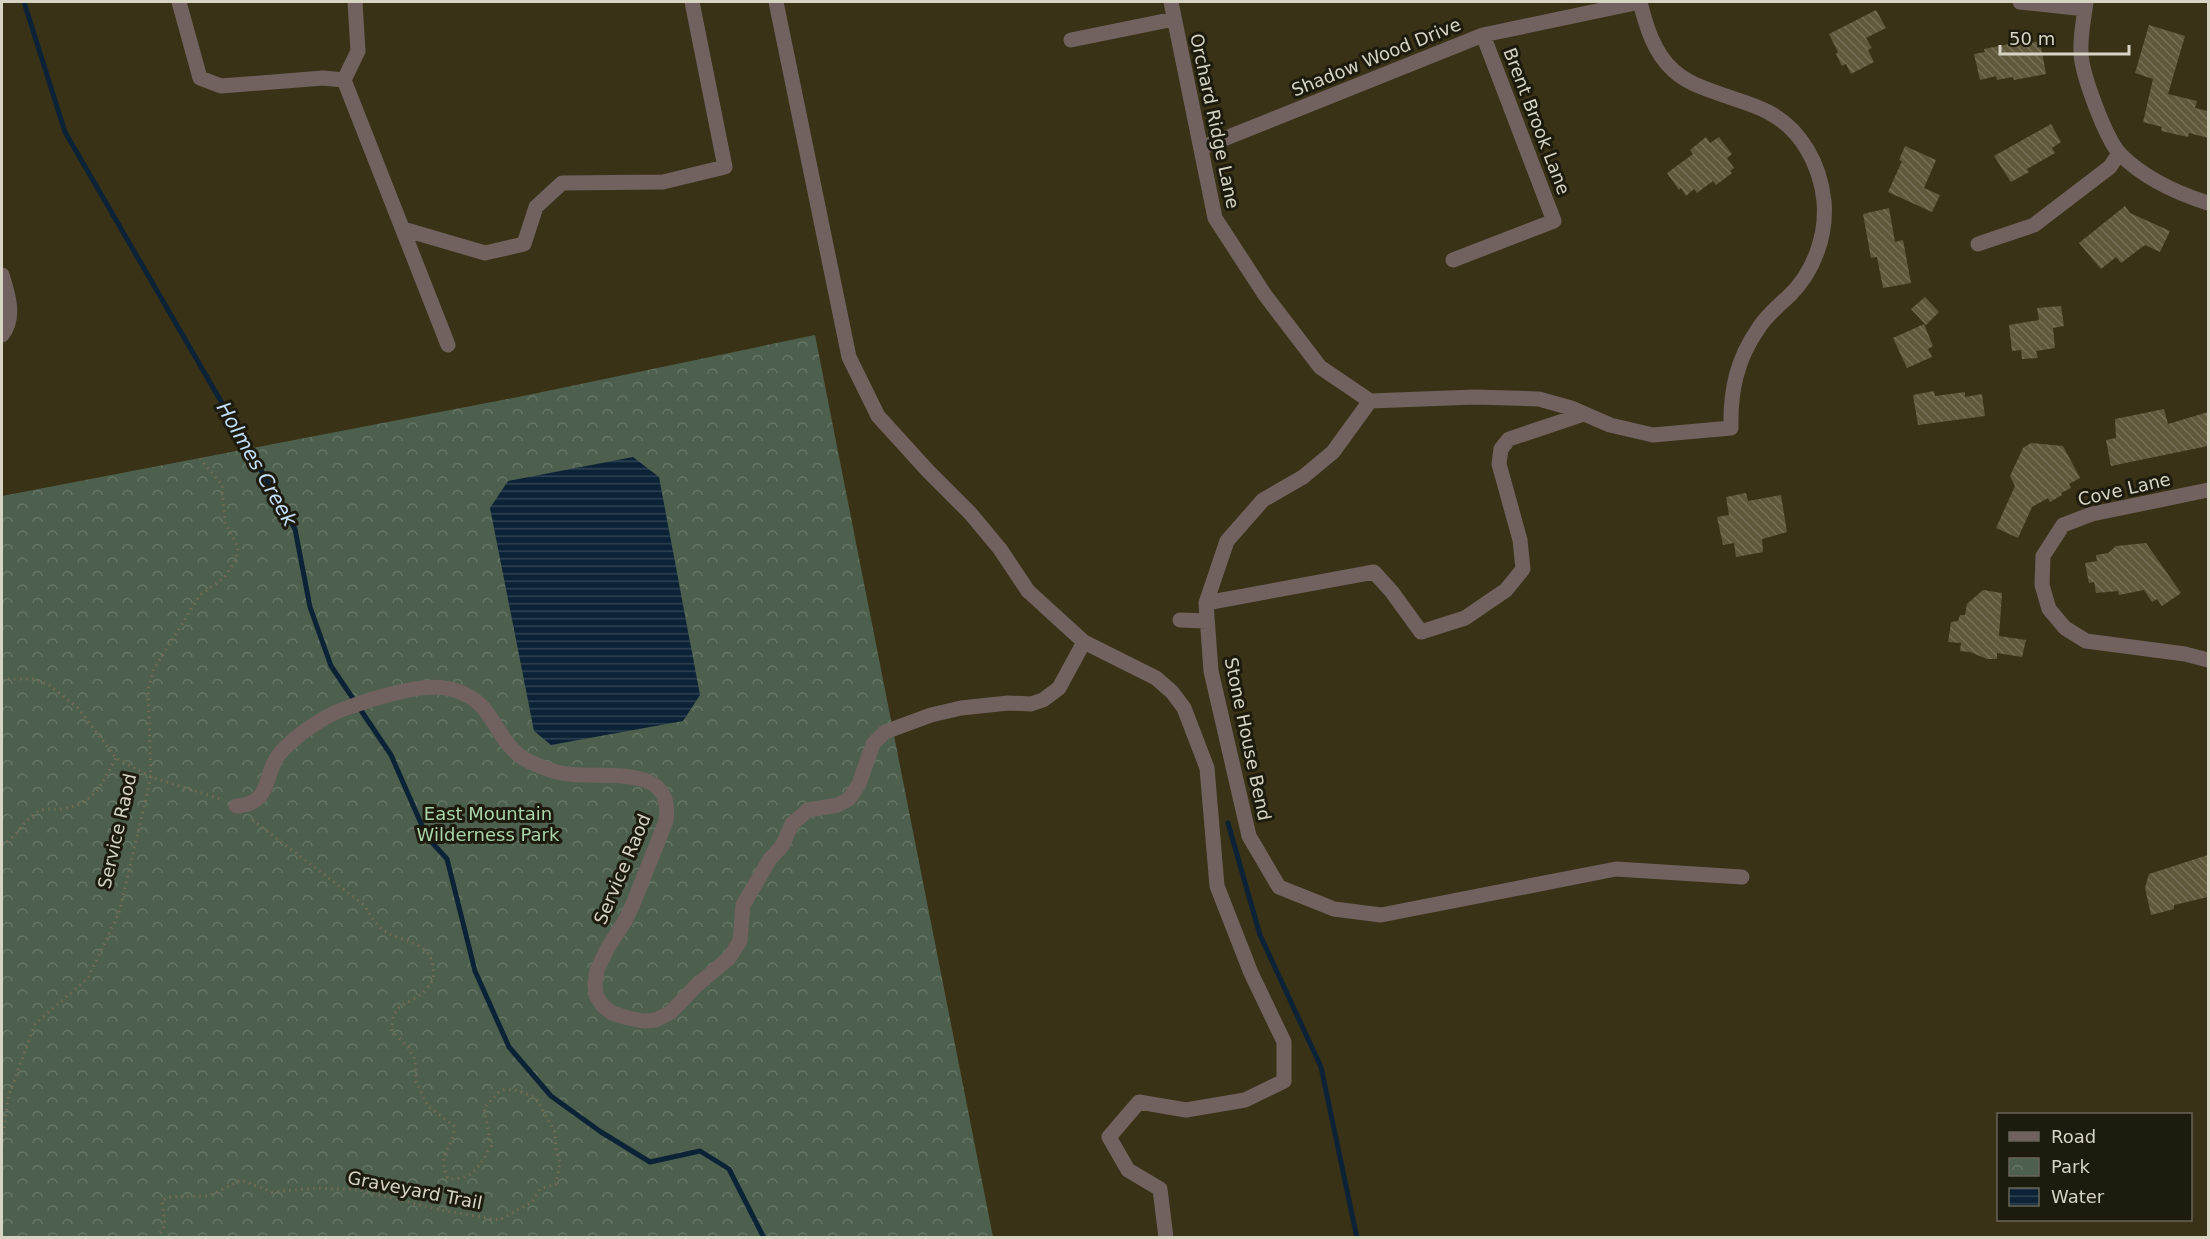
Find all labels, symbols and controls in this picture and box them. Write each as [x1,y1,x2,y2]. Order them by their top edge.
street label: Shadow Wood Drive [1288,13,1464,101]
scale bar [2000,18,2129,56]
text: 50 m [2009,28,2055,49]
street label: Orchard Ridge Lane [1186,32,1244,210]
street label: Brent Brook Lane [1499,45,1575,197]
water label: Holmes Creek [212,397,303,532]
street label: Cove Lane [2076,468,2172,510]
street label: Stone House Bend [1220,656,1276,822]
street label: Service Raod [94,771,140,891]
park label: East Mountain Wilderness Park [417,803,560,845]
street label: Service Raod [589,811,655,927]
legend [1997,1113,2192,1221]
text: Road [2051,1126,2096,1147]
text: Park [2051,1156,2090,1177]
street label: Graveyard Trail [346,1167,484,1213]
text: Water [2051,1186,2105,1207]

